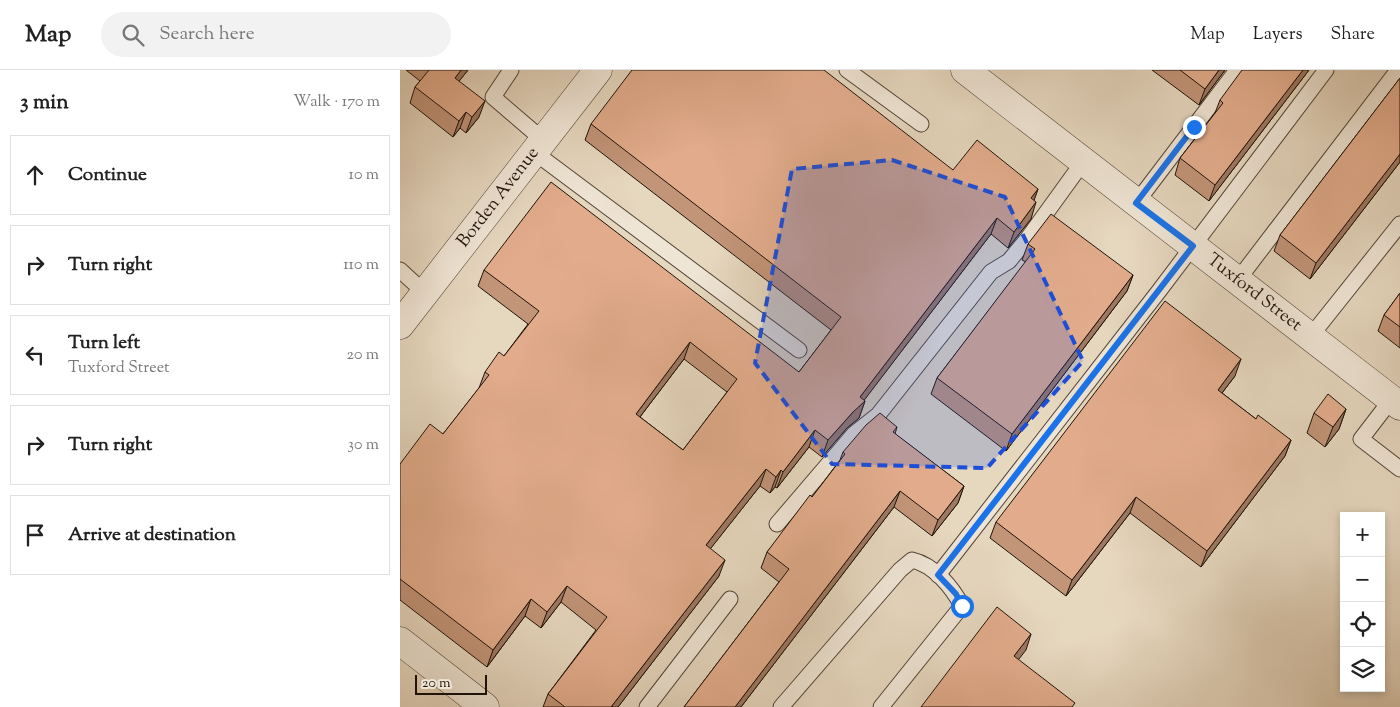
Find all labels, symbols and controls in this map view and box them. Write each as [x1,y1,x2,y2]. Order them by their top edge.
search box [101,12,451,57]
text: Map [25,18,71,52]
icon: search [119,21,147,49]
text: Search here [159,21,255,48]
text: Map [1190,22,1225,48]
text: Layers [1253,22,1303,48]
text: Share [1331,22,1375,48]
text: 3 min [20,88,69,118]
text: Walk · 170 m [293,91,380,114]
route end [1183,116,1206,139]
street label: Borden Avenue [451,142,546,254]
icon: ahead [21,161,49,189]
text: Continue [68,162,147,189]
text: 10 m [349,164,379,187]
street label: Tuxford Street [1201,248,1307,338]
icon: right [21,251,49,279]
text: Turn right [68,252,152,279]
text: 110 m [343,254,379,277]
text: Turn left [68,330,140,357]
icon: left [21,341,49,369]
text: 20 m [346,344,379,367]
text: Tuxford Street [68,357,170,380]
icon: right [21,431,49,459]
text: Turn right [68,432,152,459]
text: 30 m [348,434,379,457]
map controls [1340,512,1385,692]
button: + [1340,512,1385,557]
icon: arrive [21,521,49,549]
text: Arrive at destination [68,522,236,549]
button: − [1340,557,1385,602]
route start [951,595,974,618]
button: locate [1340,602,1385,647]
button: layers [1340,647,1385,692]
scale bar [415,672,488,695]
text: 20 m [422,674,451,694]

